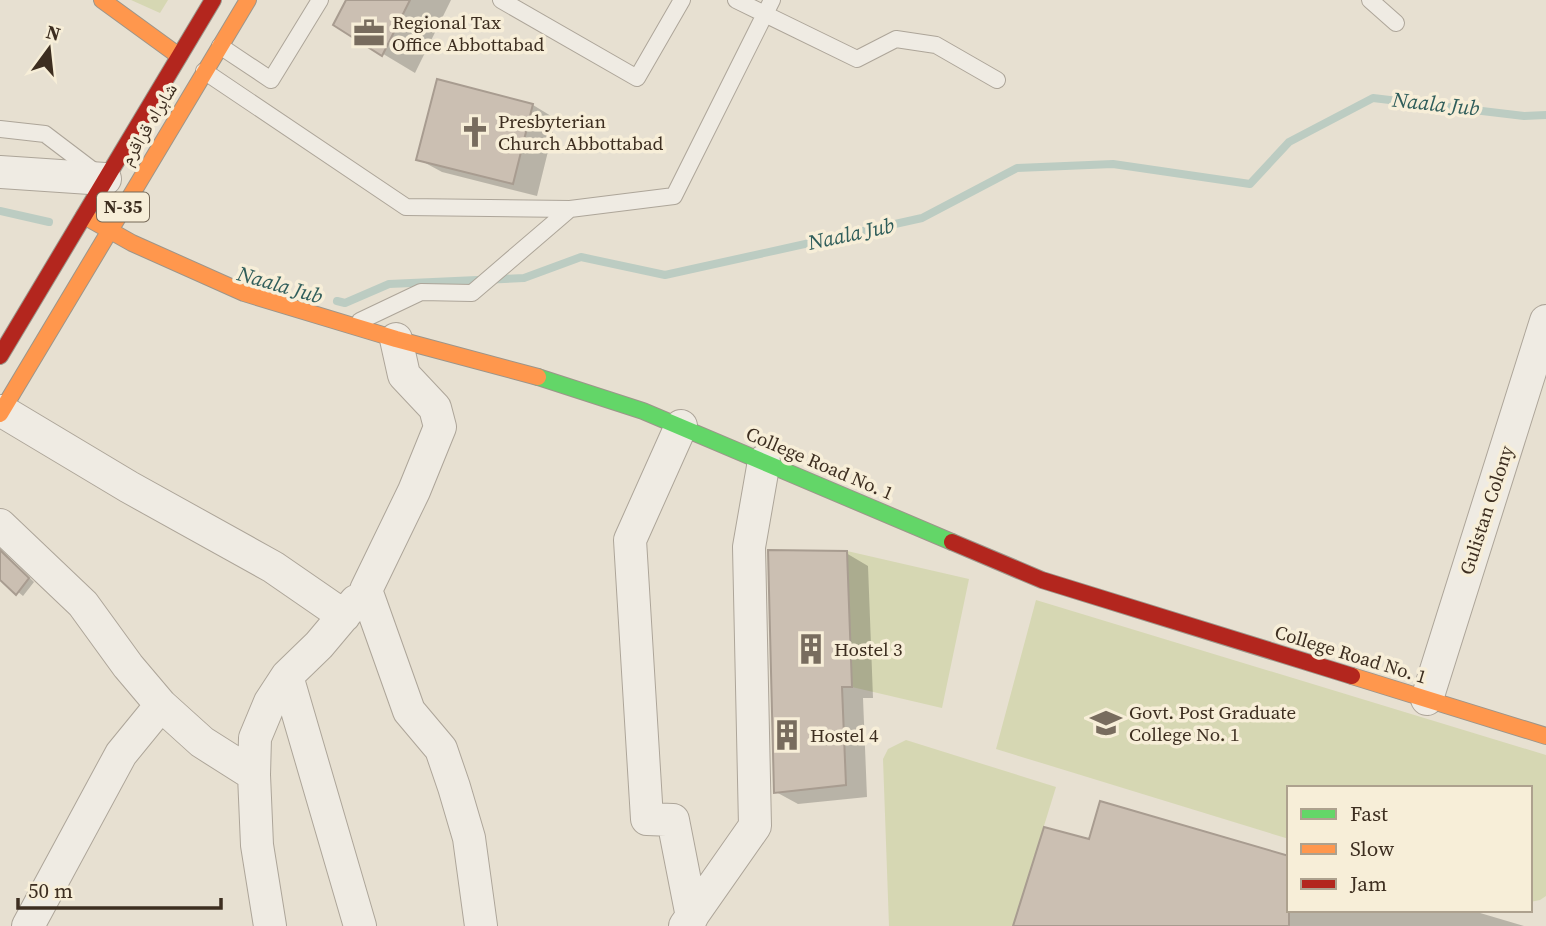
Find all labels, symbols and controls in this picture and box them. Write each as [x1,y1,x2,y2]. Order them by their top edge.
place label: Regional Tax Office Abbottabad [392,9,545,57]
north arrow [14,14,84,84]
office icon: Regional Tax Office Abbottabad [352,16,386,50]
text: N [43,18,64,47]
street label: شاہراہ قراقرم [113,78,184,171]
water label: Naala Jub [1390,84,1482,123]
place label: Presbyterian Church Abbottabad [498,108,664,156]
church icon: Presbyterian Church Abbottabad [458,115,492,149]
road number: N-35 [97,192,149,222]
water label: Naala Jub [804,210,897,257]
water label: Naala Jub [233,258,327,311]
street label: College Road No. 1 [742,420,898,506]
street label: Gulistan Colony [1453,442,1519,578]
street label: College Road No. 1 [1272,618,1430,690]
building icon: Hostel 3 [794,632,828,666]
place label: Hostel 3 [834,636,903,662]
place label: Govt. Post Graduate College No. 1 [1129,699,1296,747]
school or university icon: Govt. Post Graduate College No. 1 [1089,706,1123,740]
building icon: Hostel 4 [770,718,804,752]
place label: Hostel 4 [810,722,879,748]
legend [1287,786,1532,912]
text: Fast [1350,799,1388,828]
text: Slow [1350,834,1394,863]
scale bar [18,866,220,910]
text: Jam [1349,869,1387,898]
text: 50 m [28,876,73,905]

